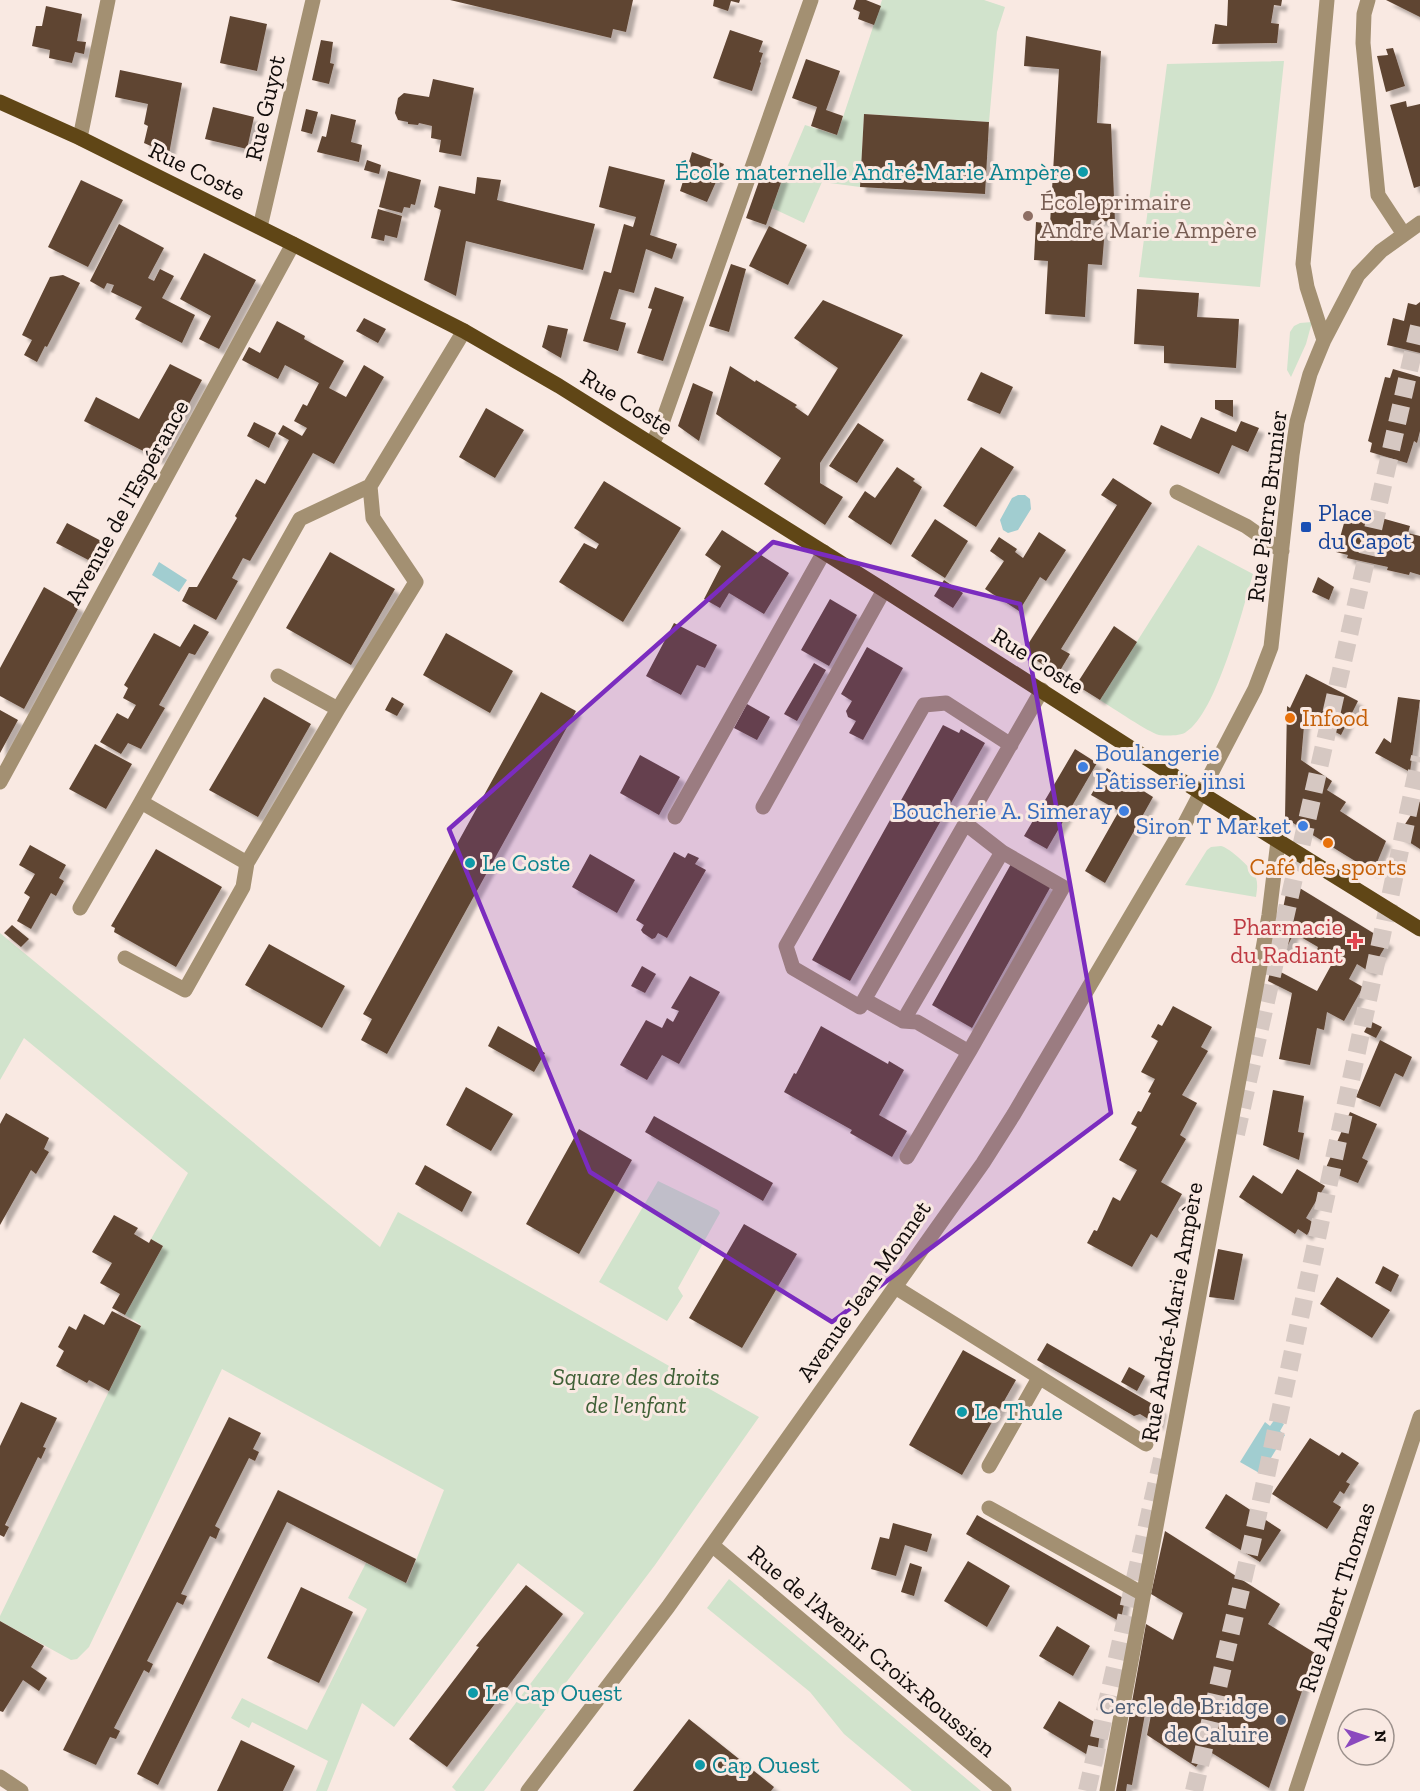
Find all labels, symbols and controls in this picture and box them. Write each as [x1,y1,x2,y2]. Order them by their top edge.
street label: Rue Guyot [238,52,291,164]
street label: Rue Coste [144,135,250,206]
place label: École maternelle André-Marie Ampère [675,157,1071,186]
marker: École maternelle André-Marie Ampère [1076,165,1090,179]
place label: École primaire André Marie Ampère [1040,187,1257,244]
marker: École primaire André Marie Ampère [1021,209,1035,223]
street label: Rue Coste [576,362,679,441]
street label: Avenue de l'Espérance [58,395,195,609]
street label: Rue Pierre Brunier [1240,408,1293,604]
place label: Place du Capot [1318,498,1412,555]
marker: Place du Capot [1299,520,1313,534]
street label: Rue Coste [987,621,1090,700]
place label: Infood [1302,703,1369,732]
marker: Infood [1283,711,1297,725]
place label: Boulangerie Pâtisserie jinsi [1095,738,1246,795]
marker: Boulangerie Pâtisserie jinsi [1076,760,1090,774]
place label: Boucherie A. Simeray [892,796,1113,825]
marker: Boucherie A. Simeray [1117,804,1131,818]
place label: Siron T Market [1136,811,1291,840]
marker: Siron T Market [1296,819,1310,833]
marker: Café des sports [1321,836,1335,850]
place label: Le Coste [482,848,570,877]
place label: Café des sports [1249,852,1407,881]
marker: Le Coste [463,856,477,870]
place label: Pharmacie du Radiant [1230,912,1343,969]
marker: Pharmacie du Radiant [1348,934,1362,948]
street label: Rue André-Marie Ampère [1134,1180,1209,1444]
street label: Avenue Jean Monnet [790,1195,937,1387]
park label: Square des droits de l'enfant [552,1362,720,1419]
place label: Le Thule [974,1397,1063,1426]
marker: Le Thule [955,1405,969,1419]
street label: Rue Albert Thomas [1292,1498,1381,1695]
street label: Rue de l'Avenir Croix-Roussien [743,1539,1002,1763]
place label: Le Cap Ouest [485,1678,622,1707]
marker: Le Cap Ouest [466,1686,480,1700]
place label: Cercle de Bridge de Caluire [1099,1691,1269,1748]
north arrow [1336,1707,1396,1767]
marker: Cercle de Bridge de Caluire [1274,1713,1288,1727]
text: N [1371,1730,1390,1743]
place label: Cap Ouest [712,1750,819,1779]
marker: Cap Ouest [693,1758,707,1772]

